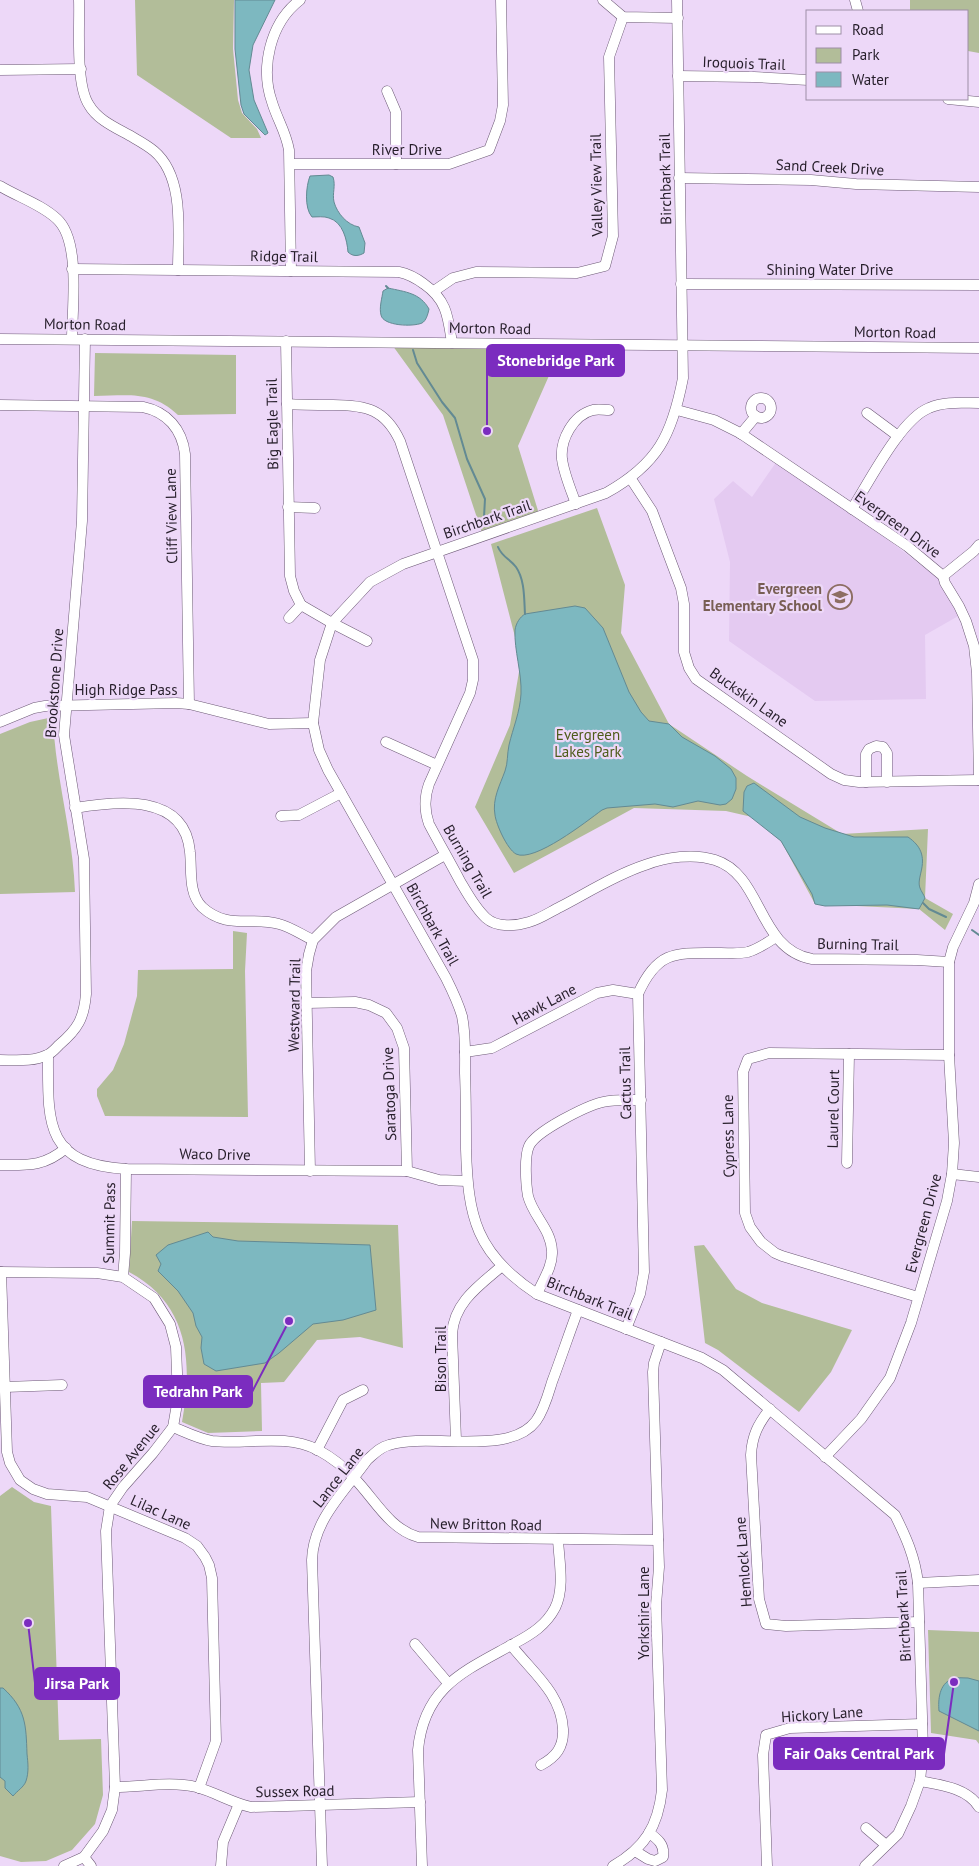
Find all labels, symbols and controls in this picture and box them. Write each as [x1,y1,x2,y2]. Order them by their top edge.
legend [806,10,969,100]
text: Road [852,20,884,39]
text: Park [852,45,880,64]
street label: Iroquois Trail [702,52,787,74]
text: Water [852,70,889,89]
street label: Birchbark Trail [655,132,675,225]
street label: Valley View Trail [586,133,606,238]
street label: River Drive [372,140,442,159]
street label: Sand Creek Drive [775,155,885,179]
street label: Ridge Trail [250,246,319,266]
street label: Shining Water Drive [767,260,893,279]
street label: Morton Road [44,314,126,334]
street label: Morton Road [449,318,531,338]
street label: Morton Road [854,322,936,342]
callout: Stonebridge Park [487,345,624,376]
text: Stonebridge Park [497,350,615,370]
street label: Big Eagle Trail [262,377,282,470]
street label: Cliff View Lane [161,468,181,564]
street label: Evergreen Drive [851,486,945,562]
street label: Birchbark Trail [441,495,534,543]
place label: Evergreen Elementary School [703,579,823,615]
school or university icon: Evergreen Elementary School [827,584,853,610]
street label: Brookstone Drive [41,628,67,738]
street label: Buckskin Lane [706,663,792,731]
street label: High Ridge Pass [75,680,178,699]
park label: Evergreen Lakes Park [554,725,623,761]
street label: Burning Trail [439,821,497,902]
street label: Birchbark Trail [403,879,464,969]
street label: Burning Trail [817,934,900,954]
street label: Westward Trail [284,957,304,1052]
street label: Hawk Lane [509,979,579,1029]
street label: Cactus Trail [615,1046,635,1120]
street label: Saratoga Drive [378,1047,400,1141]
street label: Laurel Court [823,1069,843,1149]
street label: Cypress Lane [718,1094,738,1178]
street label: Waco Drive [179,1144,251,1164]
street label: Evergreen Drive [901,1171,945,1275]
street label: Summit Pass [99,1182,119,1264]
street label: Birchbark Trail [544,1272,637,1324]
street label: Bison Trail [431,1325,450,1392]
callout: Tedrahn Park [144,1376,252,1407]
text: Tedrahn Park [154,1381,243,1401]
street label: Rose Avenue [98,1419,164,1493]
street label: Lance Lane [308,1443,368,1511]
street label: Lilac Lane [128,1490,194,1534]
street label: New Britton Road [430,1514,542,1534]
street label: Hemlock Lane [730,1516,756,1608]
street label: Yorkshire Lane [634,1566,653,1660]
street label: Birchbark Trail [891,1569,915,1662]
callout: Jirsa Park [35,1668,119,1699]
text: Jirsa Park [44,1673,109,1693]
street label: Hickory Lane [780,1702,864,1726]
callout: Fair Oaks Central Park [774,1738,944,1769]
text: Fair Oaks Central Park [784,1743,934,1763]
street label: Sussex Road [255,1781,335,1801]

